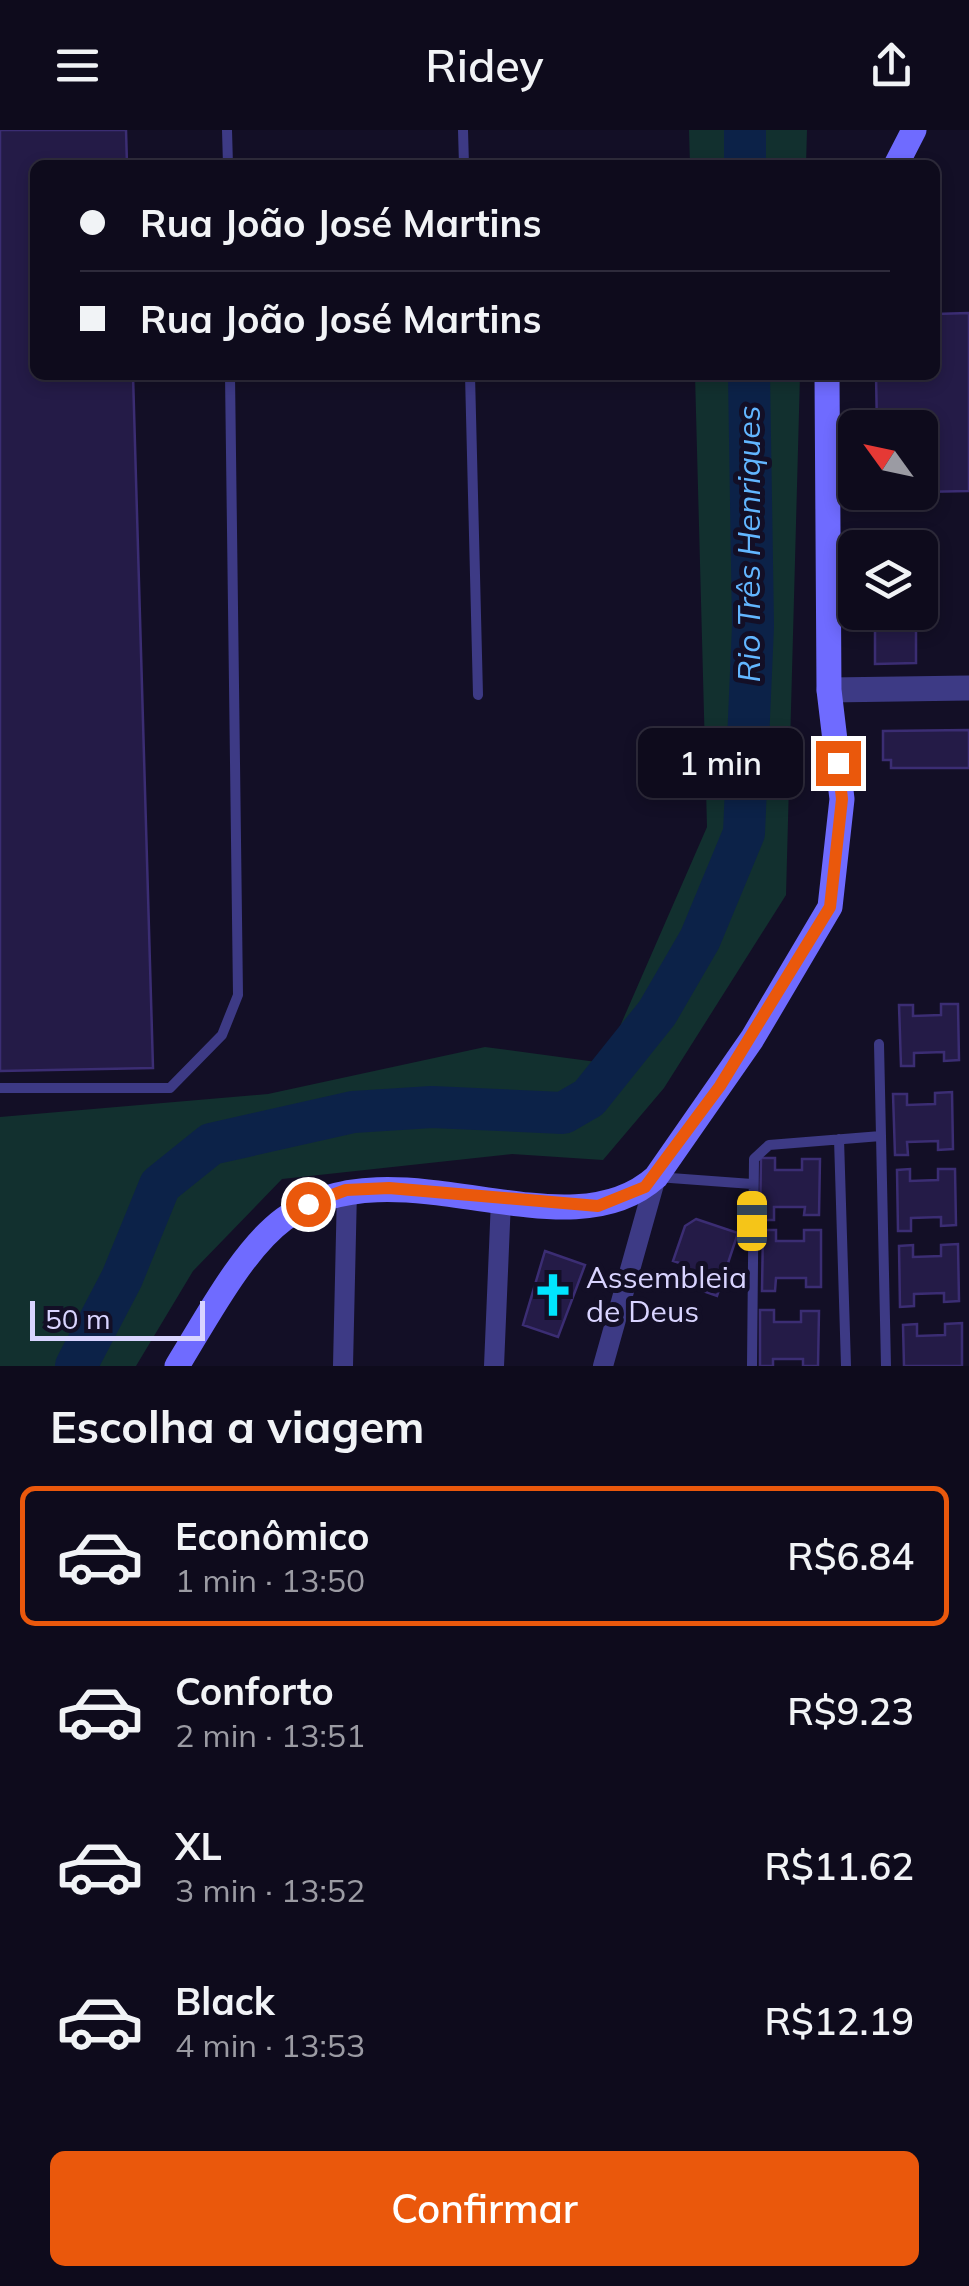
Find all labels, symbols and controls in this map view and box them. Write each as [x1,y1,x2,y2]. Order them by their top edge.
text: Ridey [425,37,544,93]
icon: menu [50,38,105,93]
icon: share [864,38,919,93]
text: Rua João José Martins [140,199,541,247]
text: Rua João José Martins [140,295,541,343]
water label: Rio Três Henriques [728,405,768,683]
north arrow [838,410,938,510]
map controls [838,410,938,630]
button: layers [838,530,938,630]
callout: 1 min [638,728,803,798]
route end [816,741,861,786]
text: 1 min [679,743,762,783]
route start [286,1182,331,1227]
car [737,1191,767,1251]
place label: Assembleia de Deus [586,1258,747,1330]
church icon: Assembleia de Deus [529,1271,577,1319]
scale bar [30,1296,205,1340]
text: 50 m [45,1301,111,1336]
text: Escolha a viagem [50,1398,425,1454]
icon: car [55,1511,145,1601]
text: Econômico [175,1512,370,1560]
text: R$6.84 [787,1532,914,1580]
text: 1 min · 13:50 [175,1560,365,1600]
icon: car [55,1666,145,1756]
text: Conforto [175,1667,334,1715]
text: R$9.23 [787,1687,914,1735]
text: 2 min · 13:51 [175,1715,365,1755]
icon: car [55,1821,145,1911]
text: XL [175,1822,222,1870]
text: R$11.62 [765,1842,914,1890]
text: 3 min · 13:52 [175,1870,365,1910]
icon: car [55,1976,145,2066]
text: Black [175,1977,275,2025]
text: R$12.19 [765,1997,914,2045]
text: 4 min · 13:53 [175,2025,365,2065]
button: Confirmar [50,2151,919,2266]

